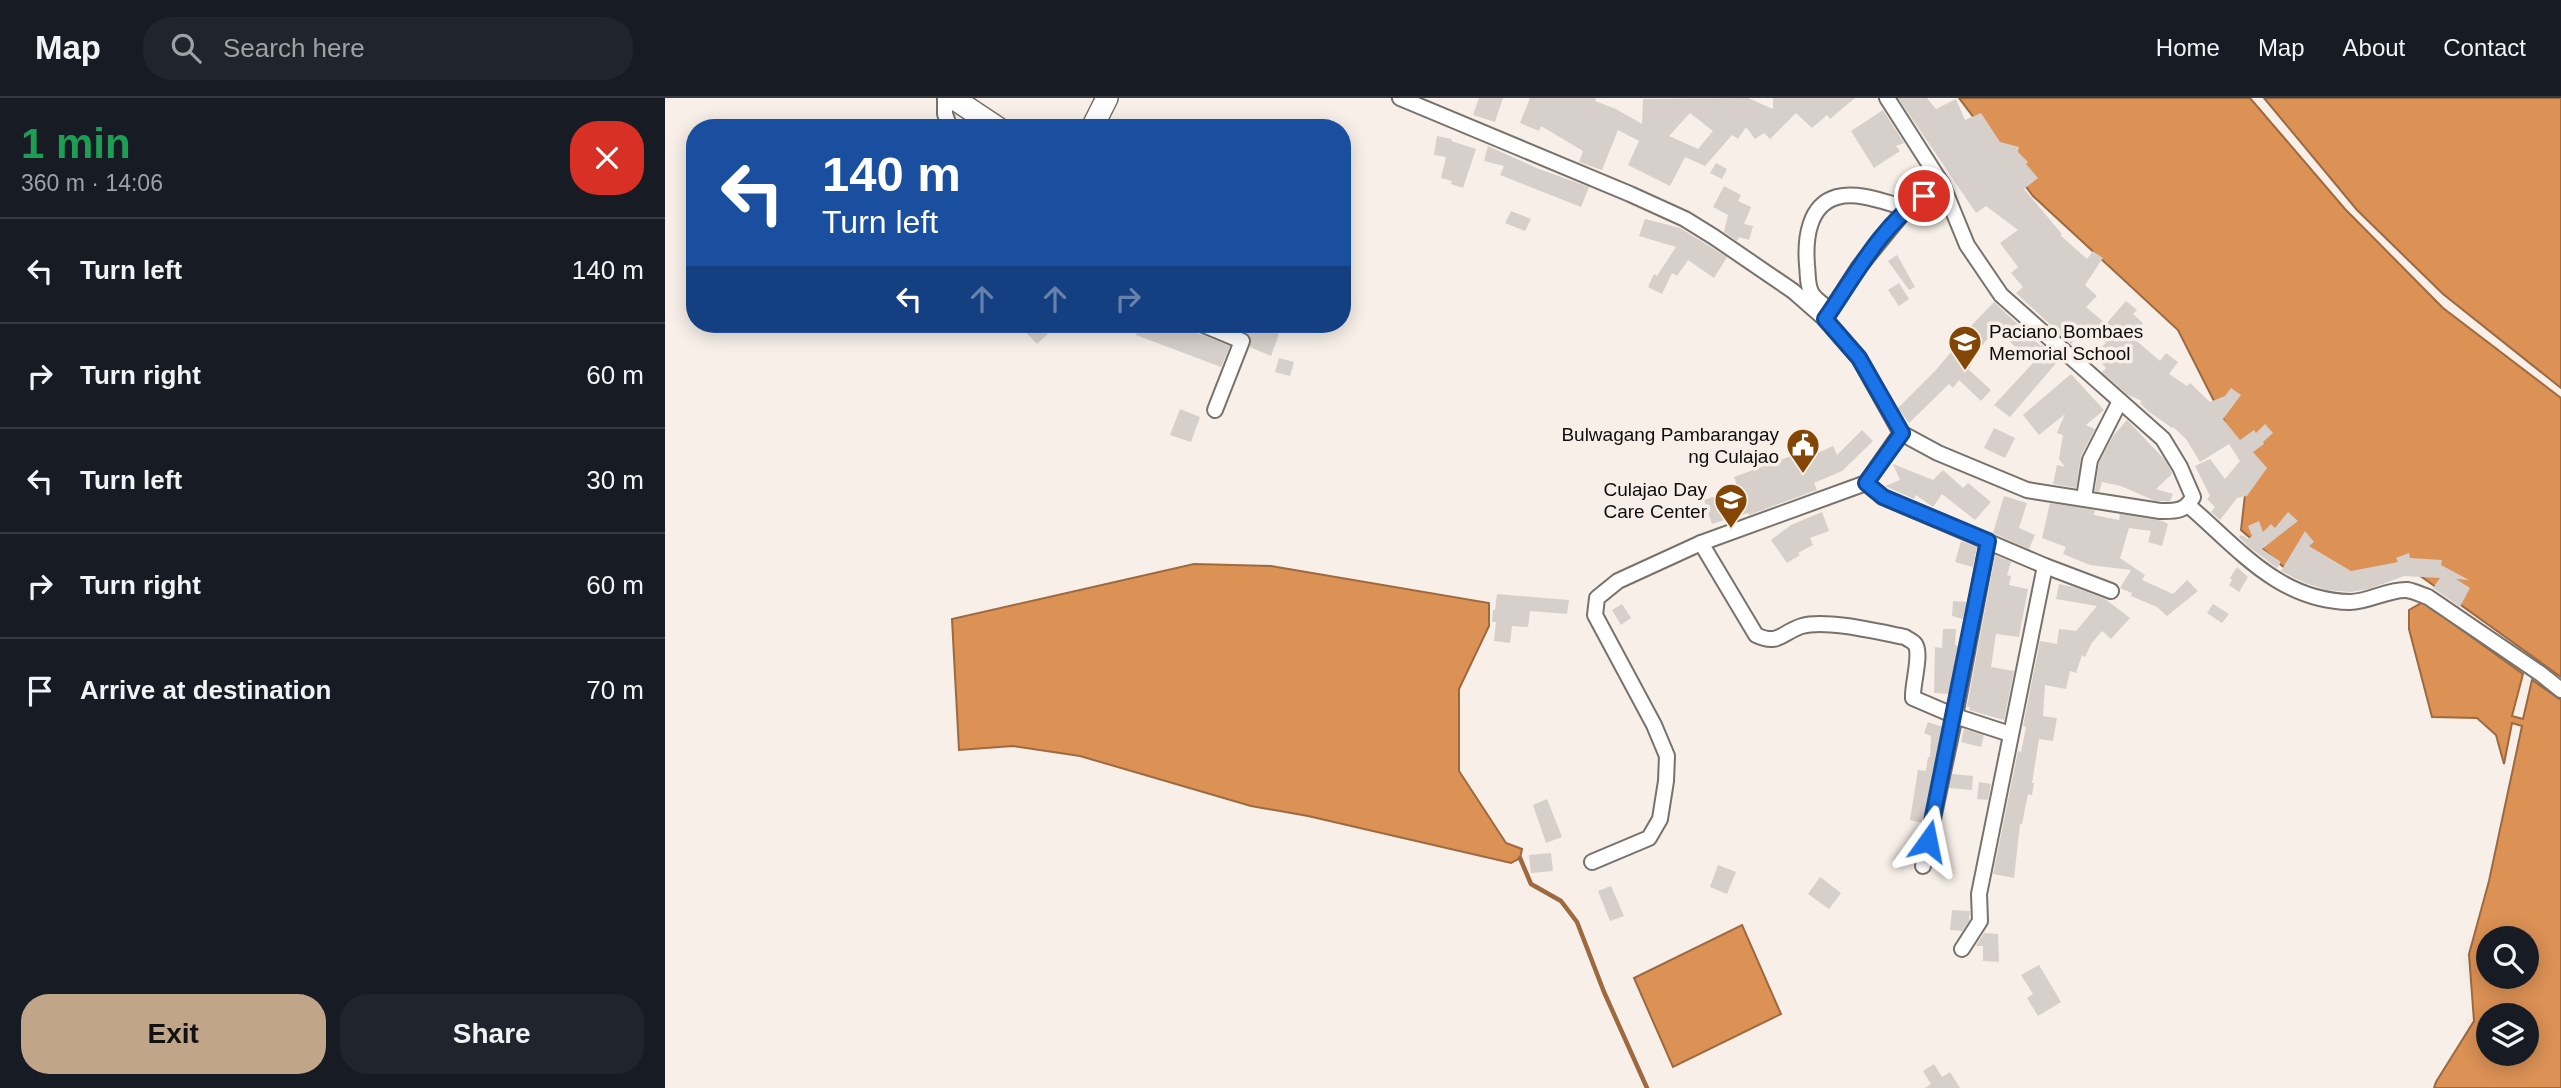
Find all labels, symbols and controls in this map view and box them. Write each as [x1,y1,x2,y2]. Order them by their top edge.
search box [143,17,633,80]
text: Map [35,29,101,66]
icon: search [167,29,205,67]
text: Search here [223,33,365,63]
text: Home [2156,34,2220,61]
text: Map [2258,34,2305,61]
text: About [2343,34,2405,61]
text: Contact [2443,34,2526,61]
text: 1 min [21,120,131,167]
button: close [570,121,644,195]
icon: left [707,147,798,238]
text: 140 m [822,147,961,201]
pin [1894,166,1954,226]
text: 360 m · 14:06 [21,170,163,196]
icon: arrive [1905,177,1943,215]
text: Turn left [822,204,938,240]
icon: left [21,252,59,290]
text: Turn left [80,255,182,285]
text: 140 m [572,255,644,285]
icon: left [890,280,928,318]
icon: ahead [963,280,1001,318]
icon: ahead [1036,280,1074,318]
icon: right [1109,280,1147,318]
place label: Paciano Bombaes Memorial School [1989,321,2143,364]
school or university icon: Paciano Bombaes Memorial School [1946,323,1984,372]
icon: right [21,357,59,395]
text: Turn right [80,360,201,390]
text: 60 m [586,360,644,390]
place label: Bulwagang Pambarangay ng Culajao [1561,424,1779,467]
public building icon: Bulwagang Pambarangay ng Culajao [1784,426,1822,475]
icon: left [21,462,59,500]
text: Turn left [80,465,182,495]
text: 30 m [586,465,644,495]
place label: Culajao Day Care Center [1604,479,1708,522]
school or university icon: Culajao Day Care Center [1712,481,1750,530]
icon: right [21,567,59,605]
text: Turn right [80,570,201,600]
text: 60 m [586,570,644,600]
icon: arrive [21,672,59,710]
text: Arrive at destination [80,675,331,705]
text: 70 m [586,675,644,705]
position arrow [1891,804,1965,878]
map controls [2476,926,2539,1066]
button: search [2476,926,2539,989]
button: Exit [21,994,326,1074]
button: Share [340,994,644,1074]
button: layers [2476,1003,2539,1066]

